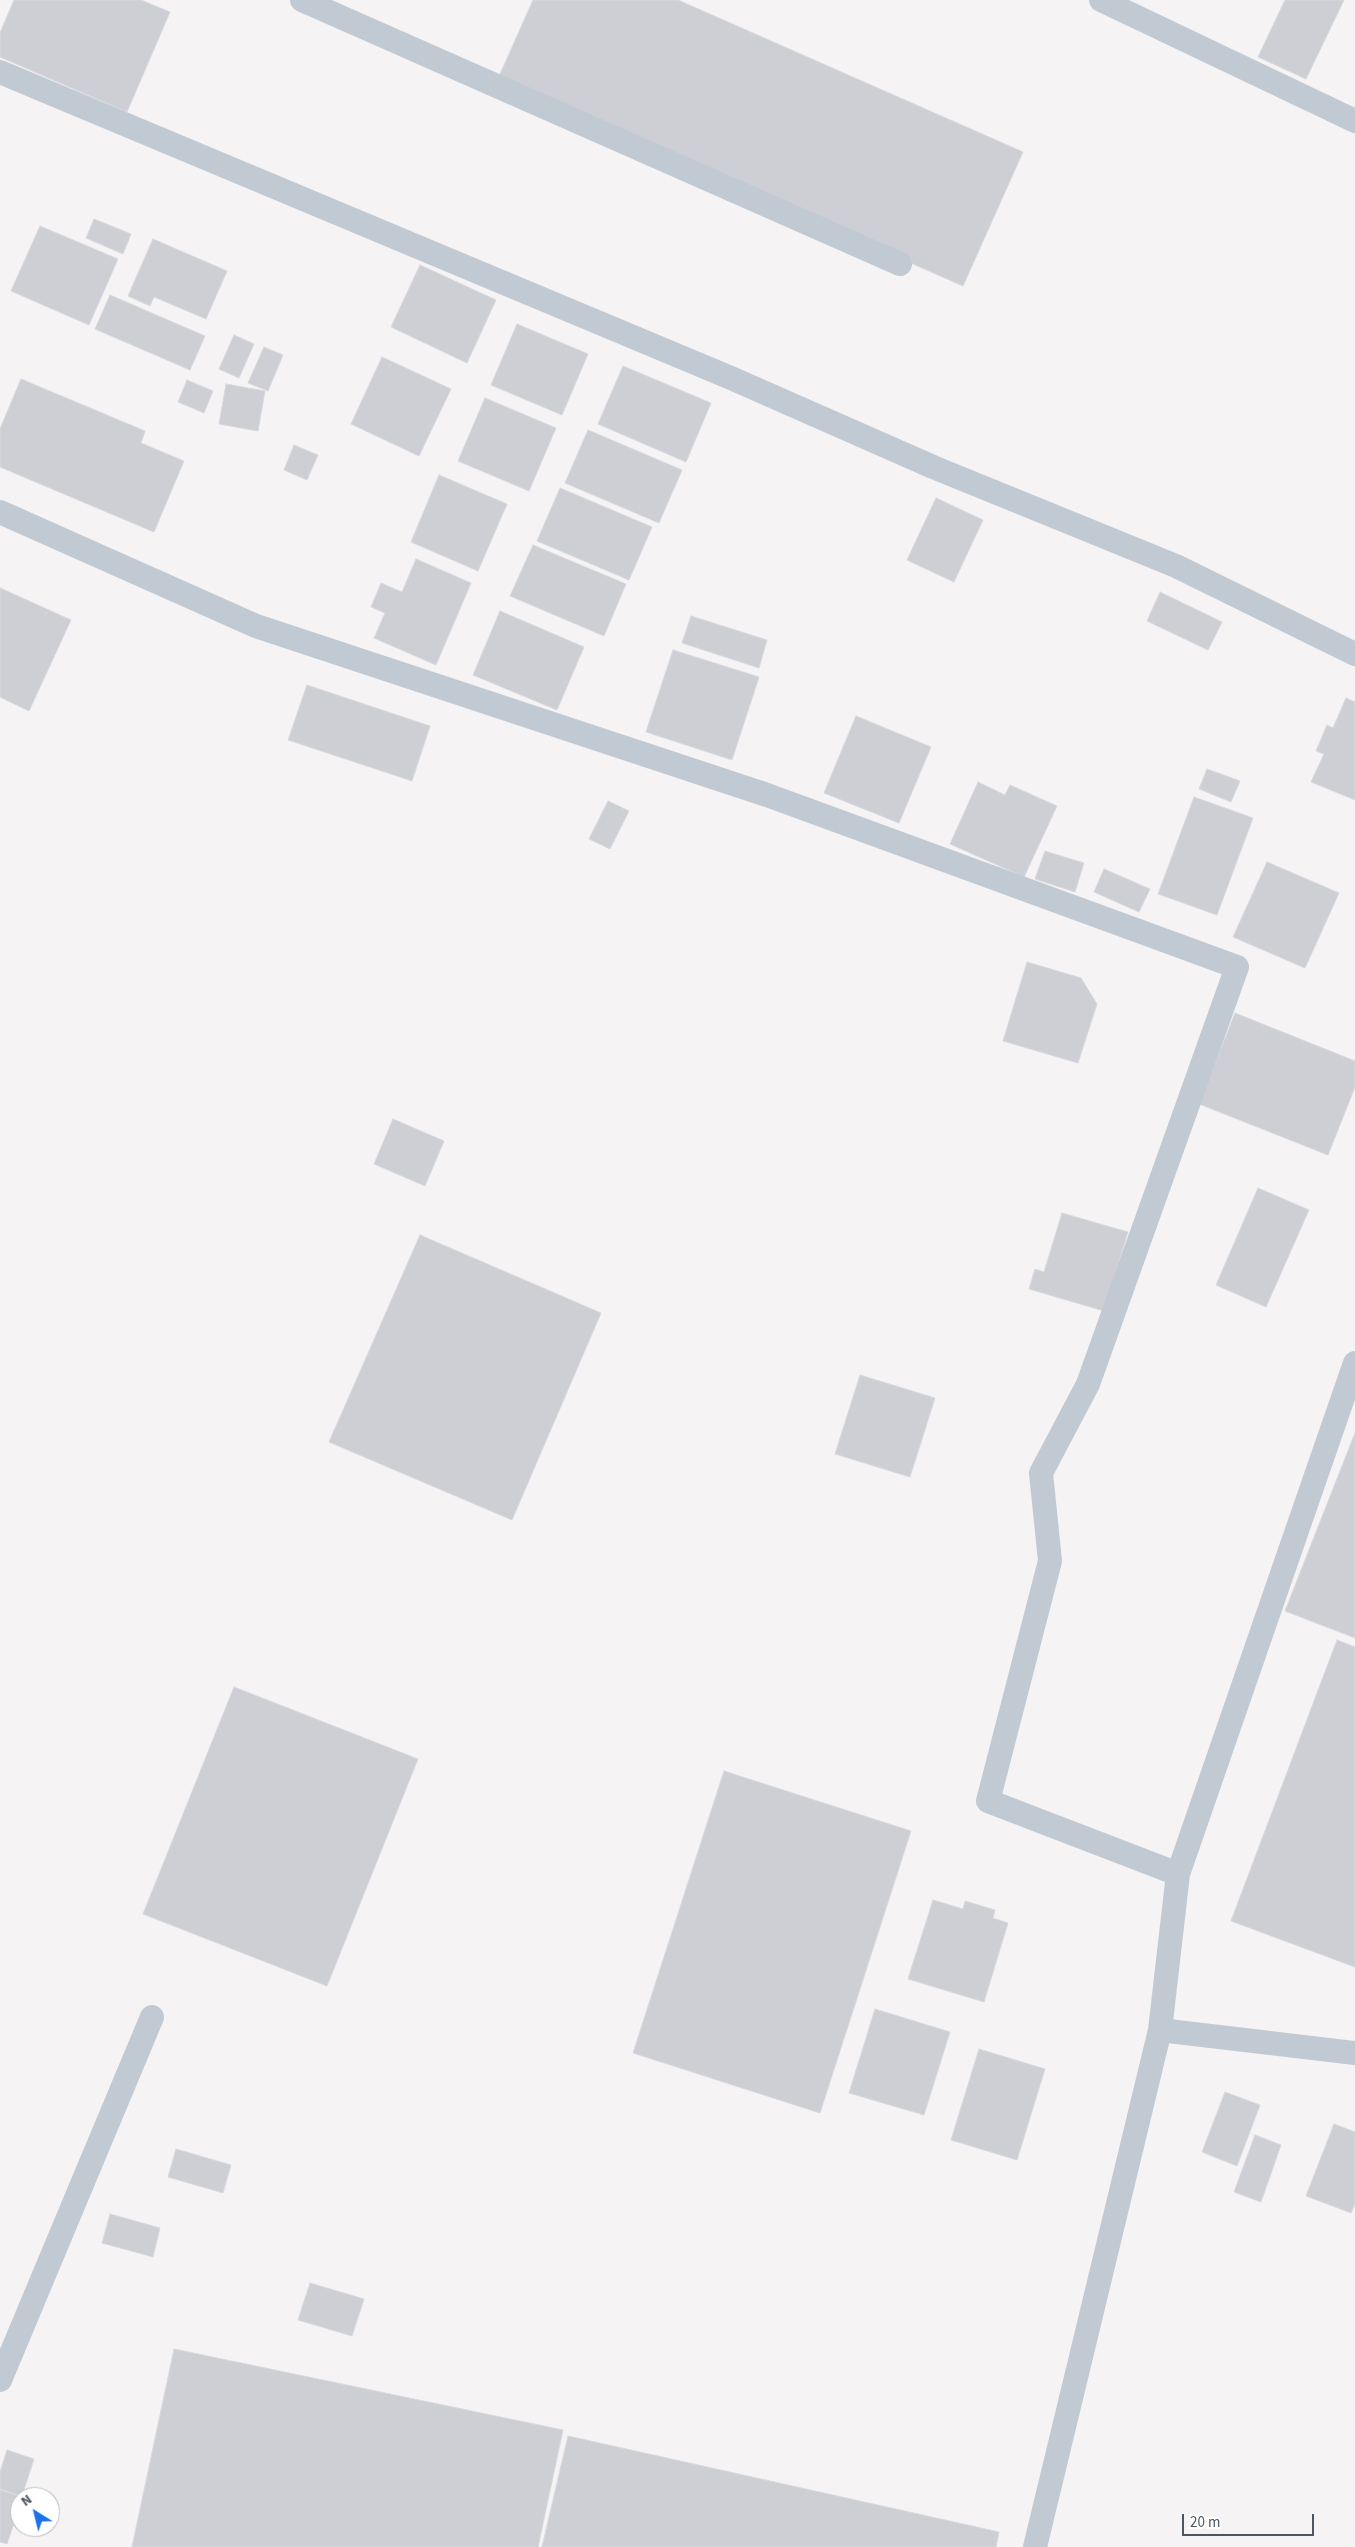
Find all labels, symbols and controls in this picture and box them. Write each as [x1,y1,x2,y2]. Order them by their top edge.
north arrow [10,2487,60,2537]
text: N [17,2490,36,2512]
scale bar [1185,2504,1318,2536]
text: 20 m [1190,2512,1220,2533]

